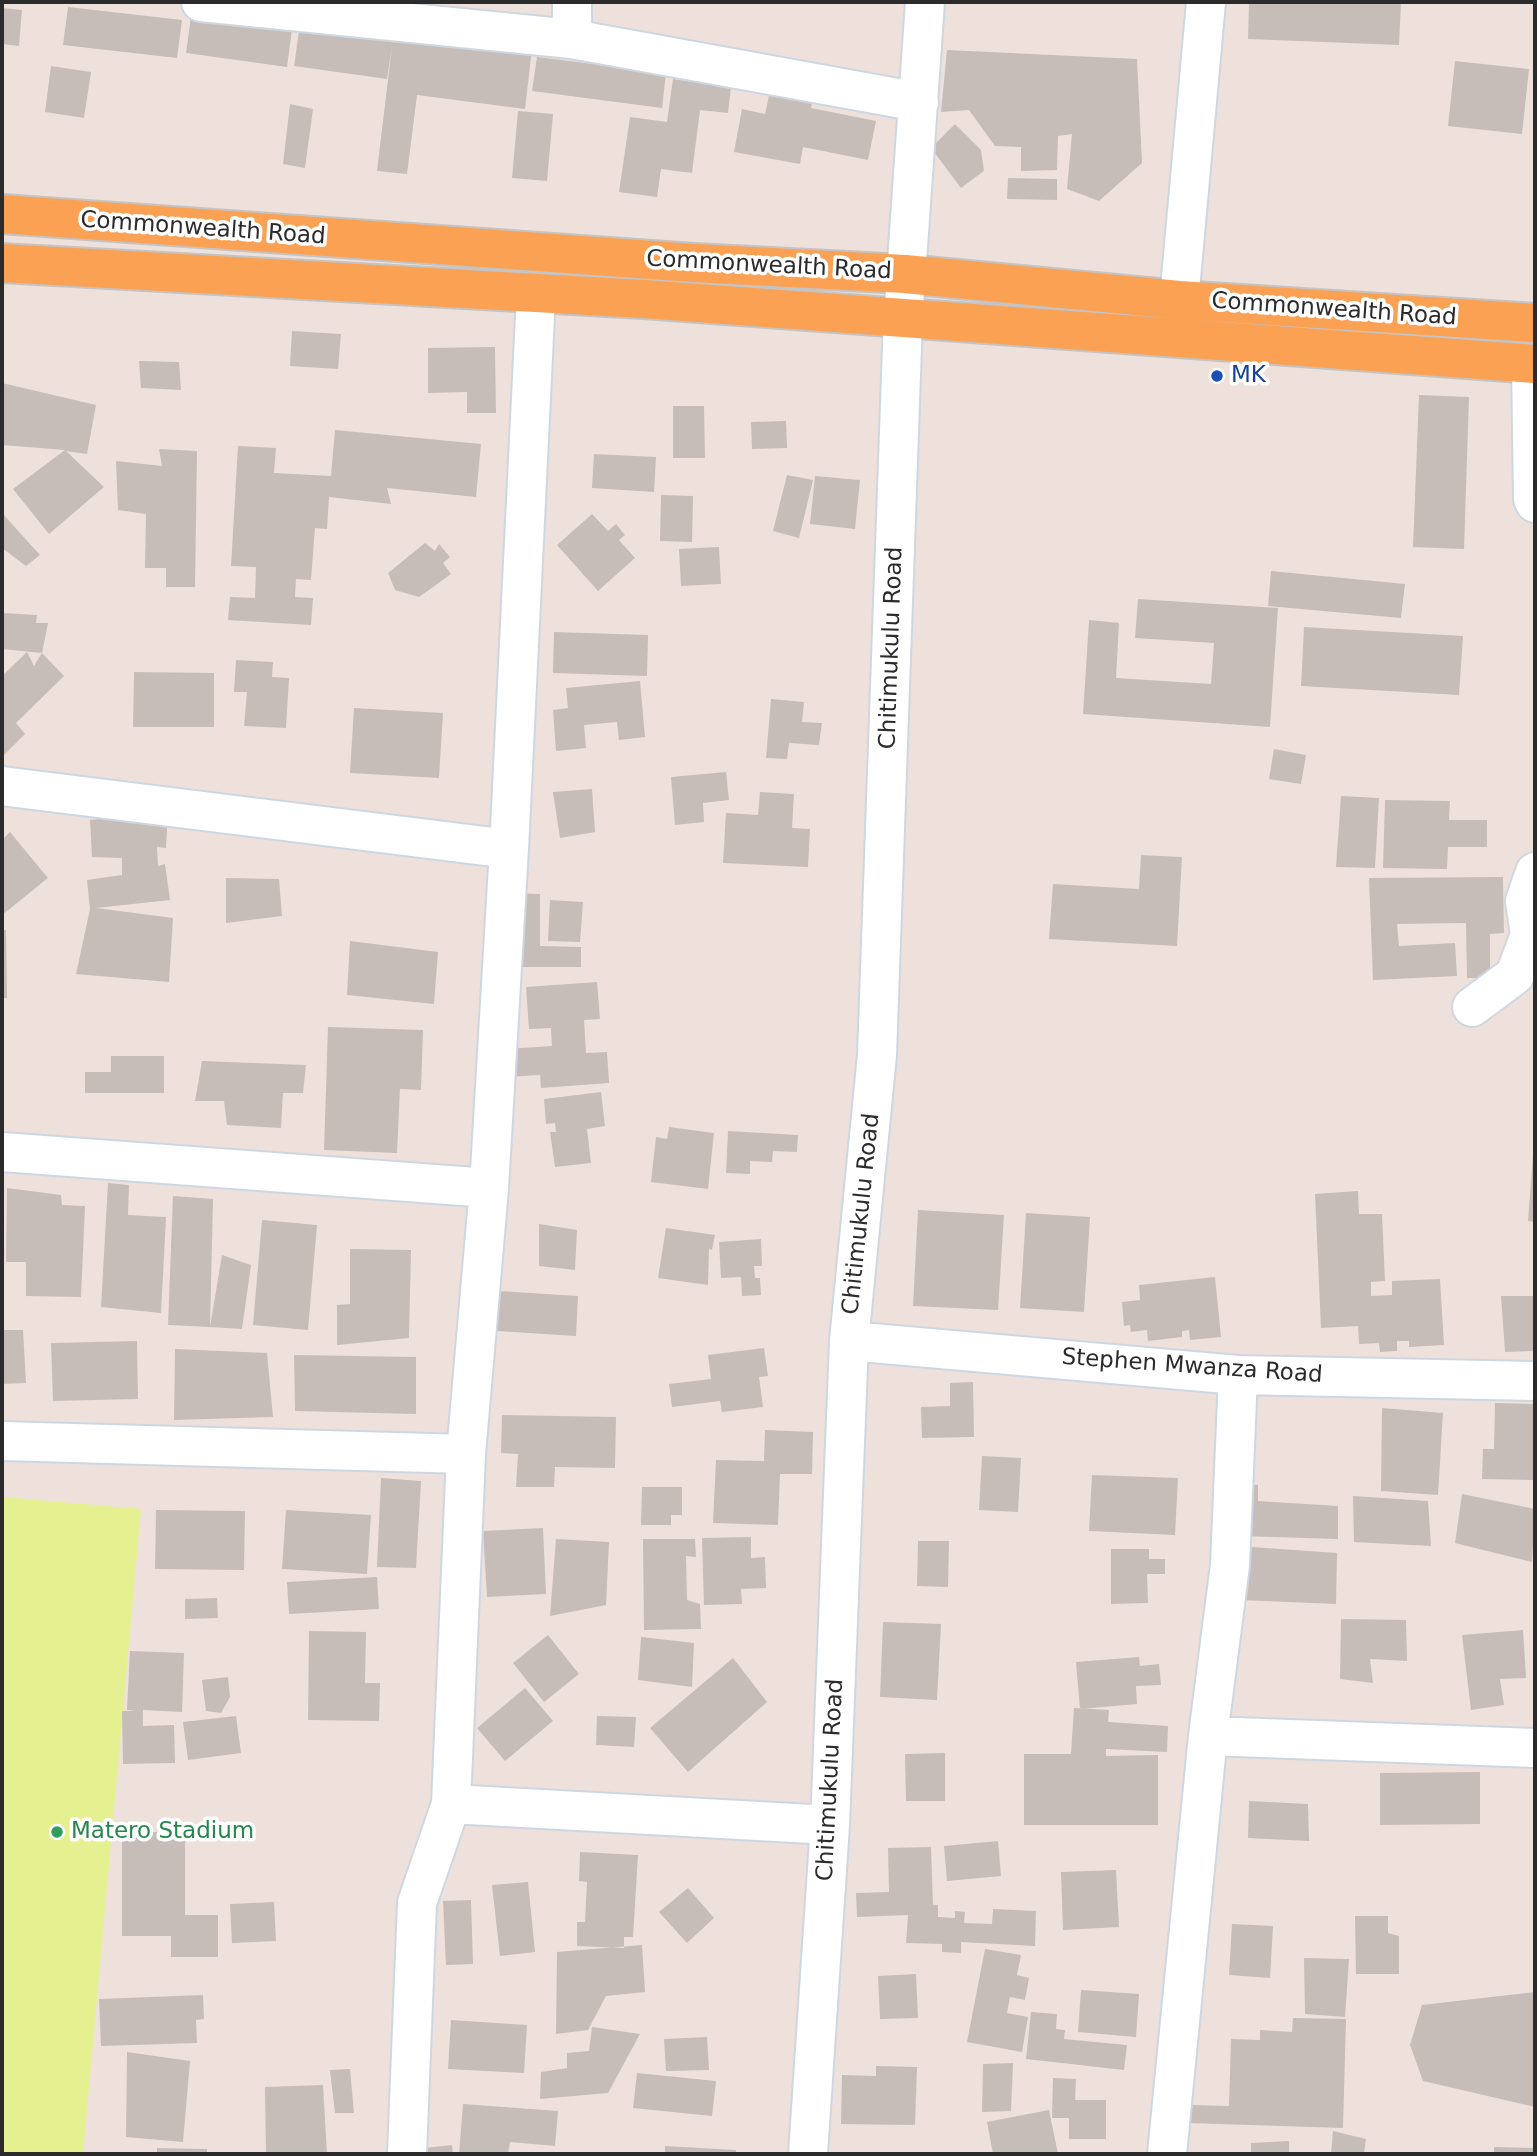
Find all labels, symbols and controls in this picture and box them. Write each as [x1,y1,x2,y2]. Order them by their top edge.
street label: Commonwealth Road [80,207,326,251]
street label: Commonwealth Road [646,246,892,286]
street label: Commonwealth Road [1211,288,1457,332]
place label: MK [1231,362,1266,390]
marker: MK [1209,368,1225,384]
street label: Chitimukulu Road [875,546,909,750]
street label: Chitimukulu Road [838,1112,886,1316]
street label: Stephen Mwanza Road [1061,1344,1323,1390]
street label: Chitimukulu Road [812,1678,850,1882]
place label: Matero Stadium [71,1818,254,1846]
marker: Matero Stadium [49,1824,65,1840]

